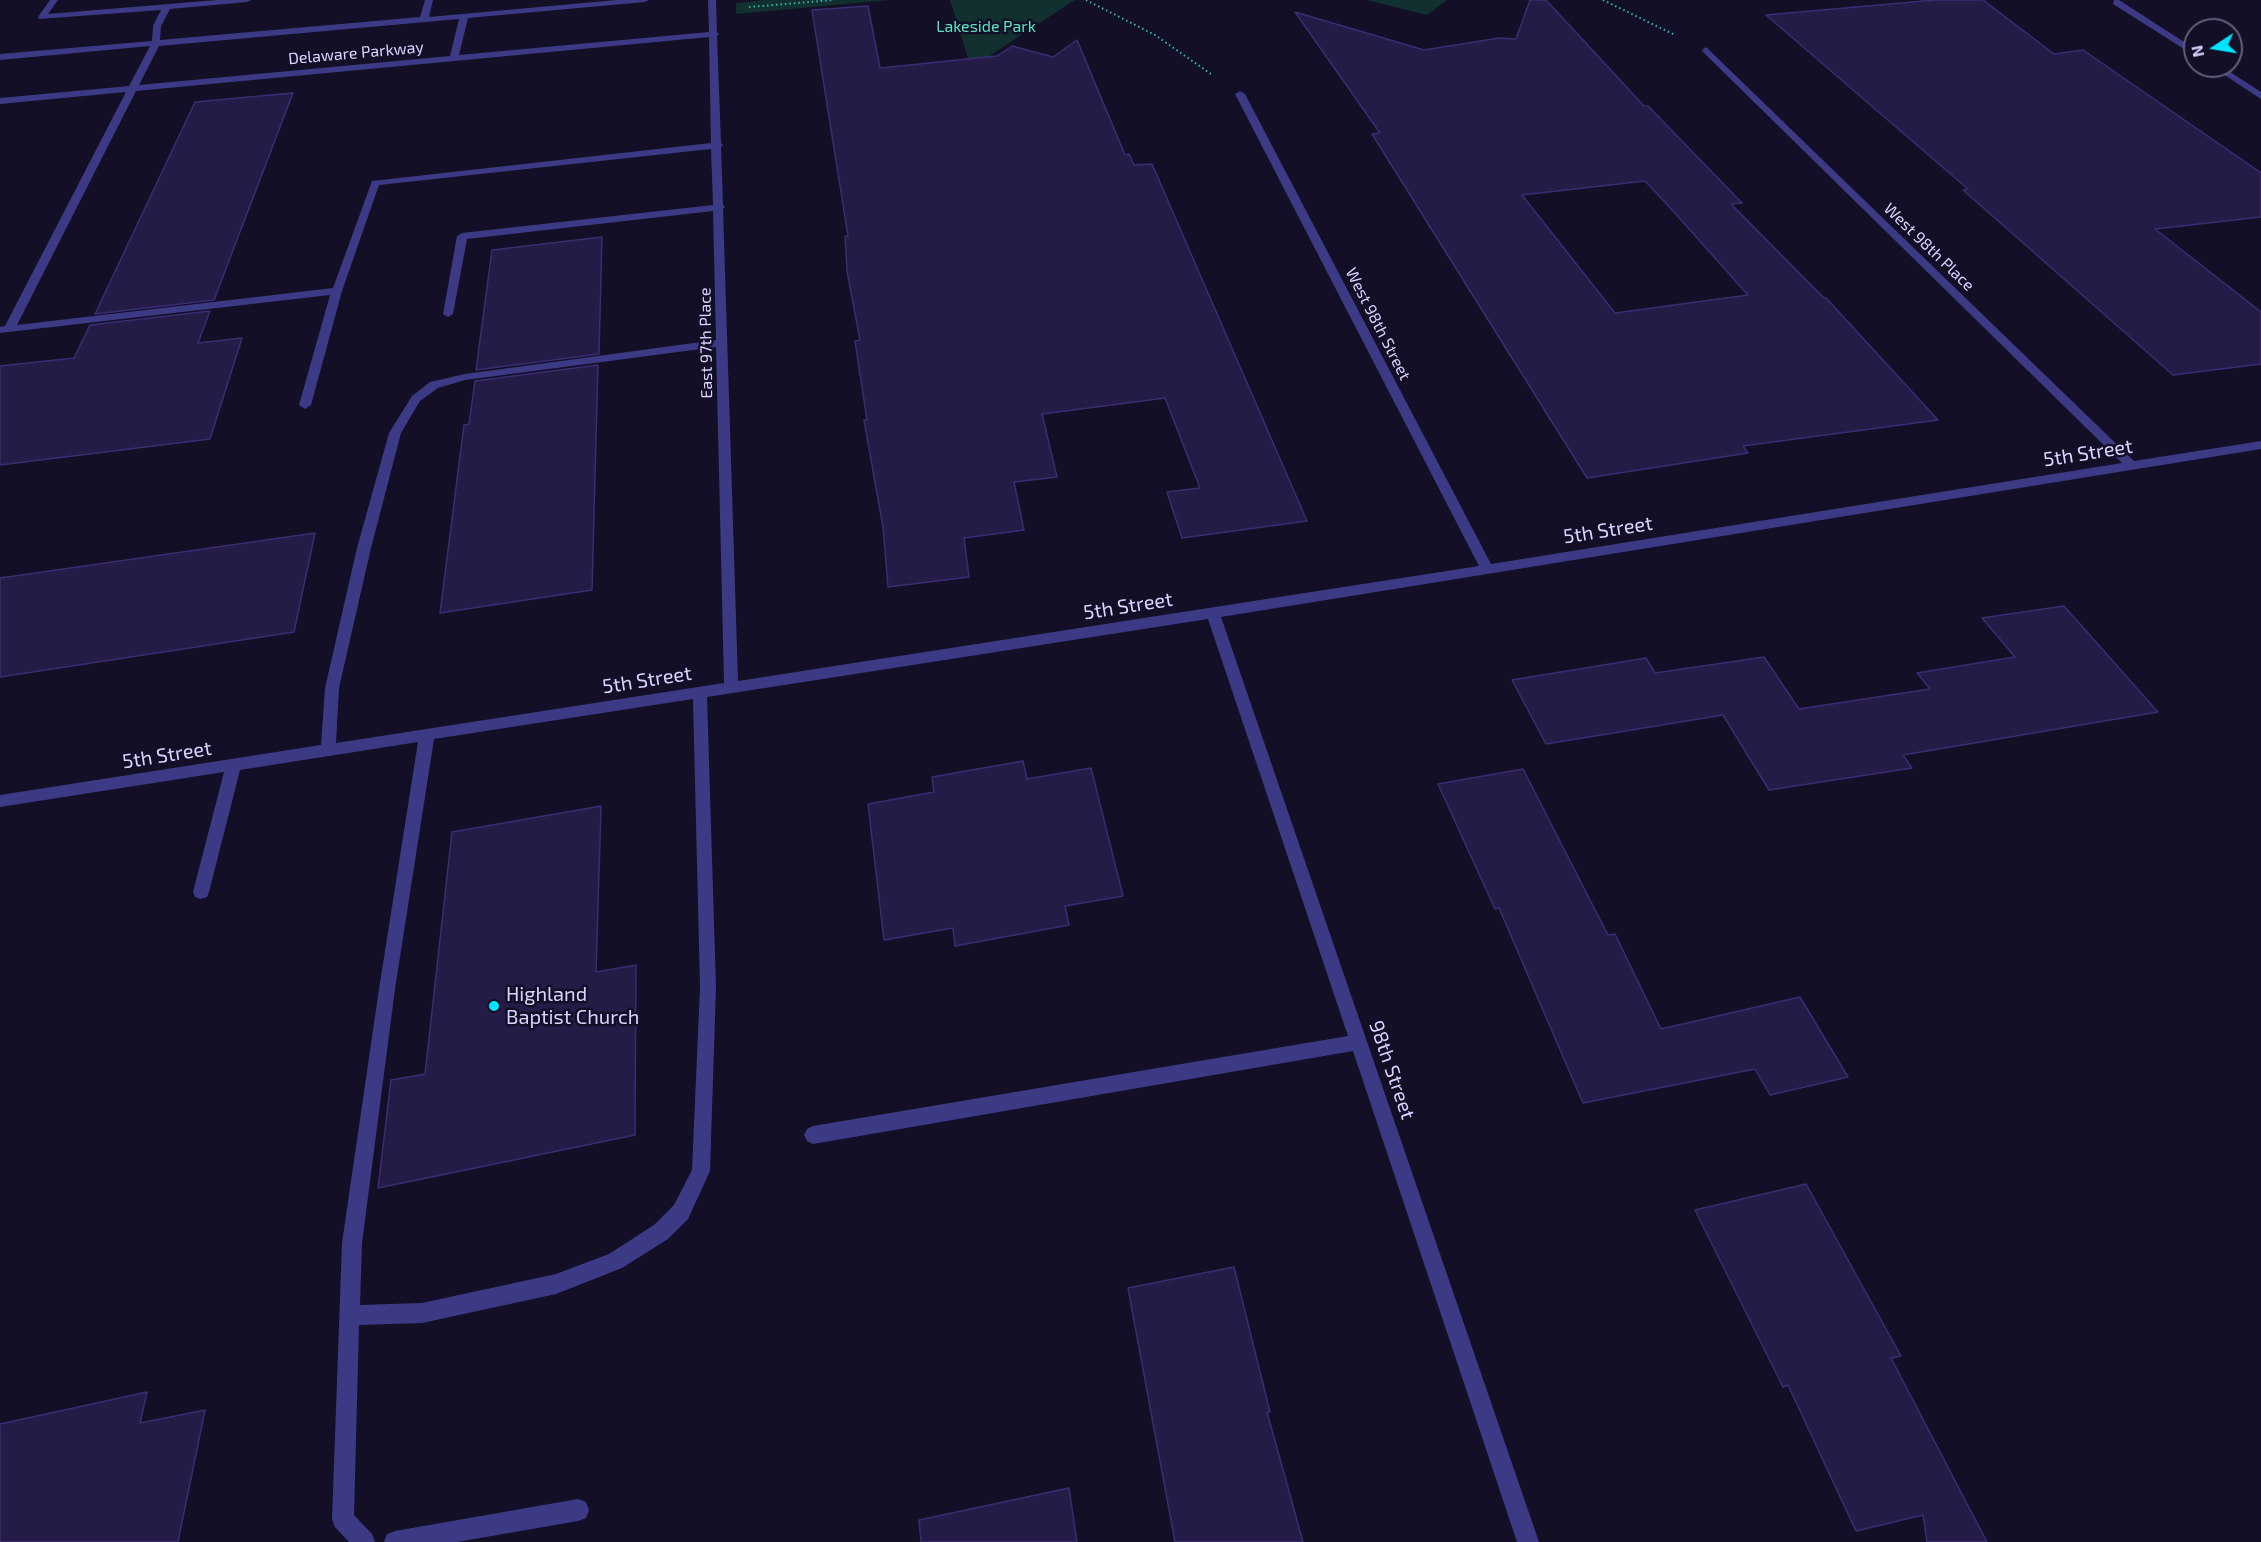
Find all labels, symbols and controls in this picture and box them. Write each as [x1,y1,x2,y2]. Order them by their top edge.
park label: Lakeside Park [936,17,1036,37]
north arrow [2183,18,2243,78]
street label: Delaware Parkway [287,38,425,68]
text: N [2186,44,2207,59]
street label: West 98th Place [1880,199,1978,295]
street label: West 98th Street [1341,265,1415,383]
street label: East 97th Place [695,287,717,399]
street label: 5th Street [2042,434,2134,472]
street label: 5th Street [1562,511,1654,549]
street label: 5th Street [1082,587,1174,625]
street label: 5th Street [601,661,693,699]
street label: 5th Street [121,736,213,774]
place label: Highland Baptist Church [506,982,639,1029]
marker: Highland Baptist Church [487,999,501,1013]
street label: 98th Street [1364,1017,1420,1123]

